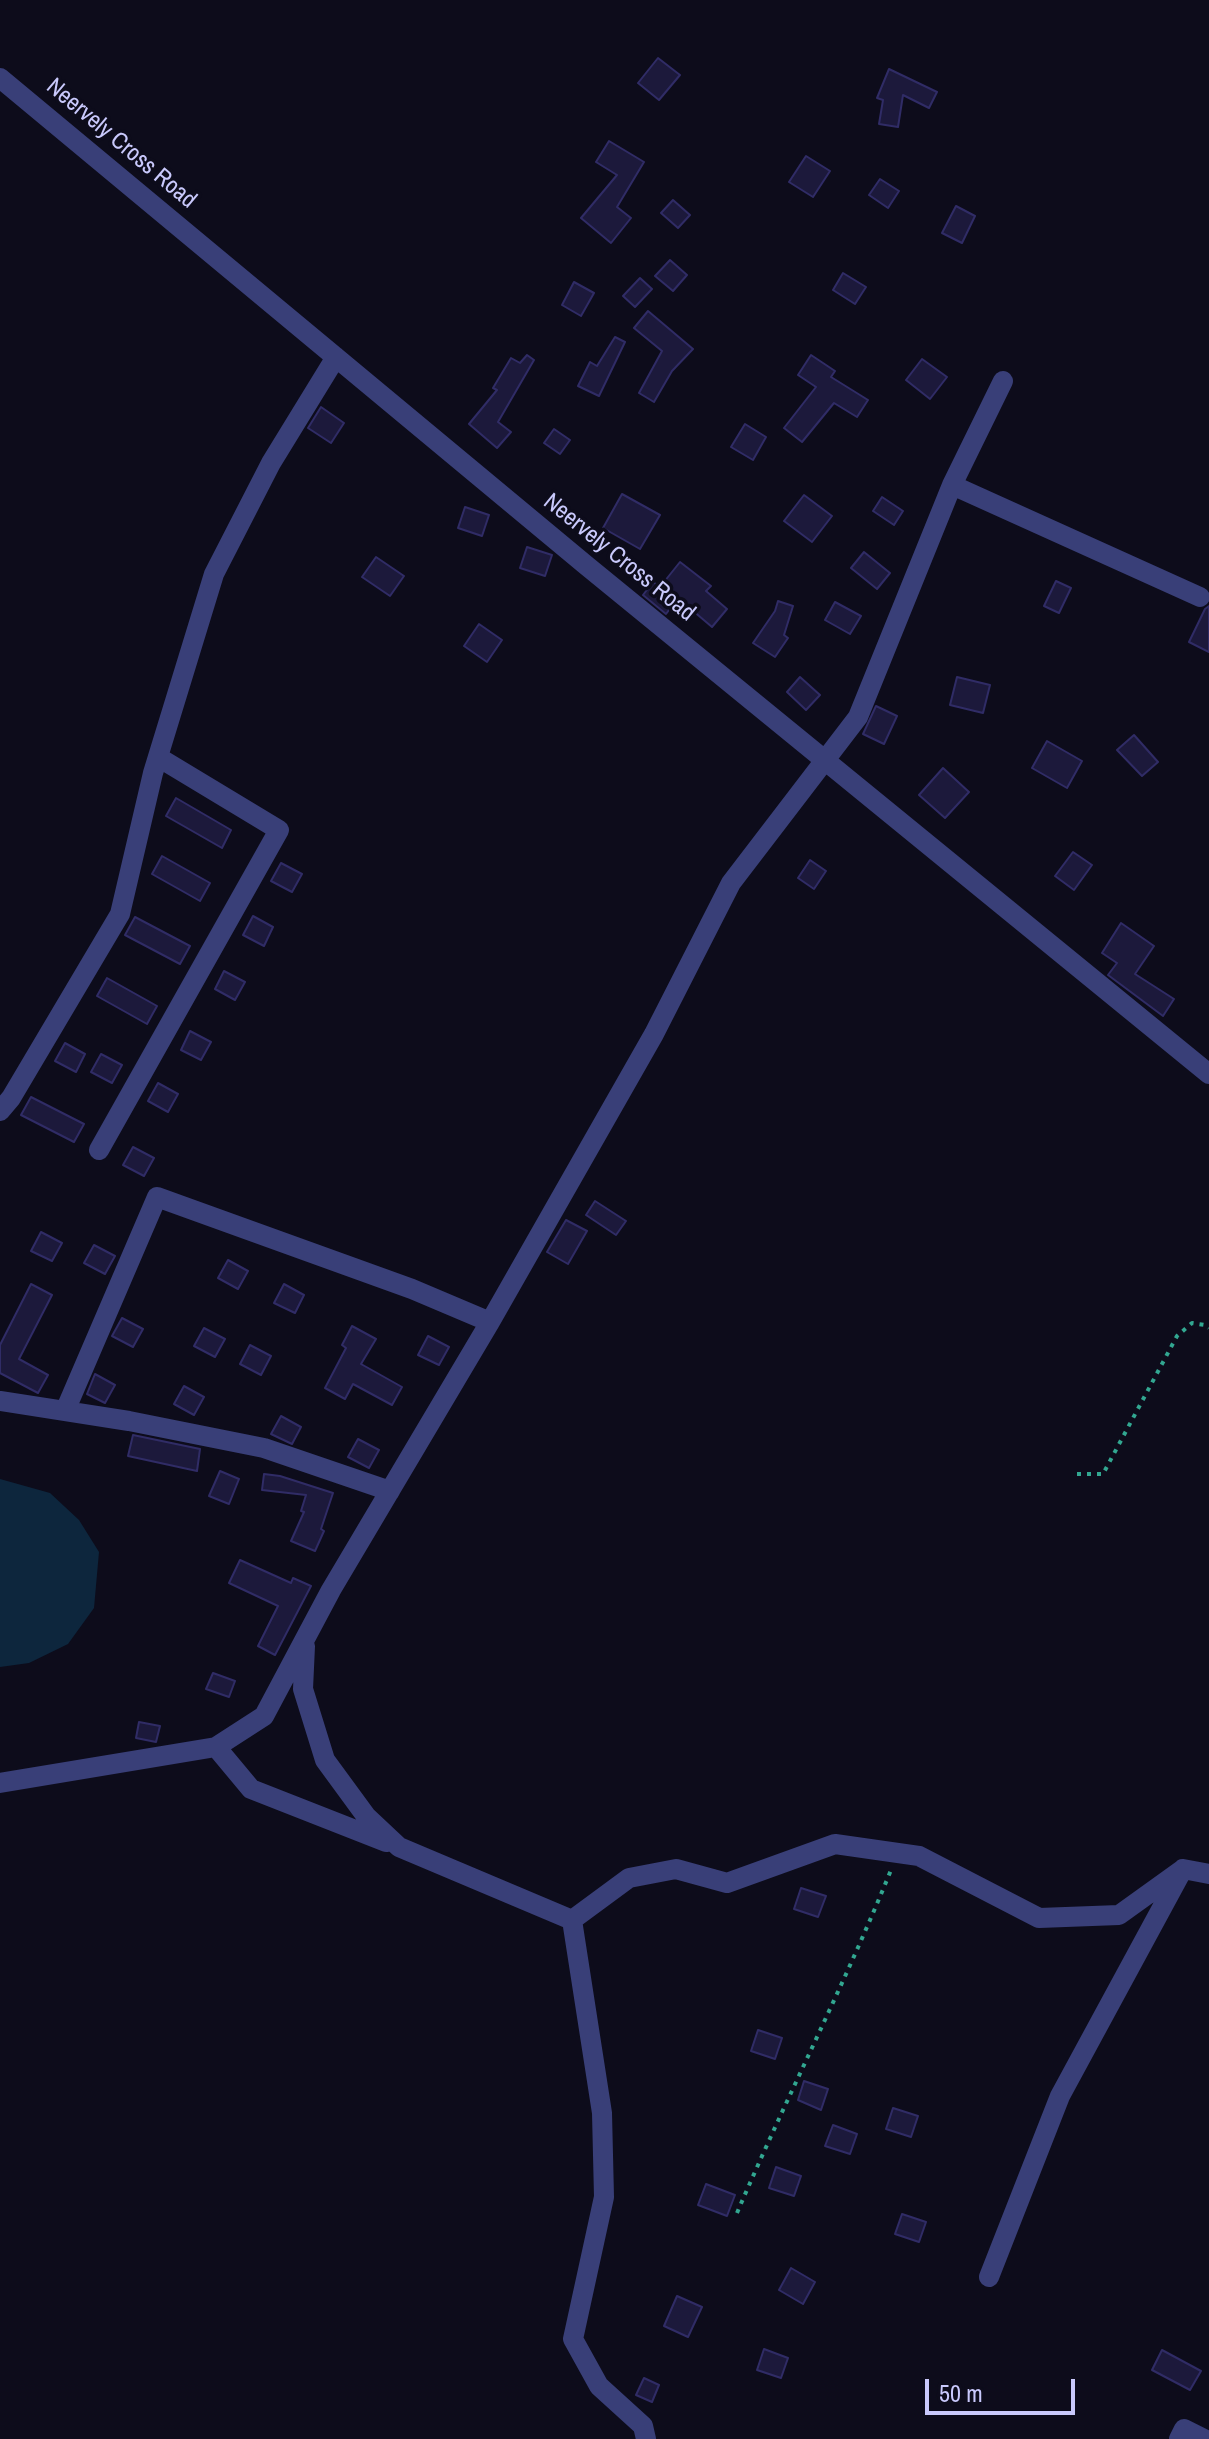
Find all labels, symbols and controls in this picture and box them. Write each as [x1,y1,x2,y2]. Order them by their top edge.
street label: Neervely Cross Road [40,73,202,215]
street label: Neervely Cross Road [537,488,701,628]
scale bar [929,2363,1079,2413]
text: 50 m [939,2377,983,2409]

